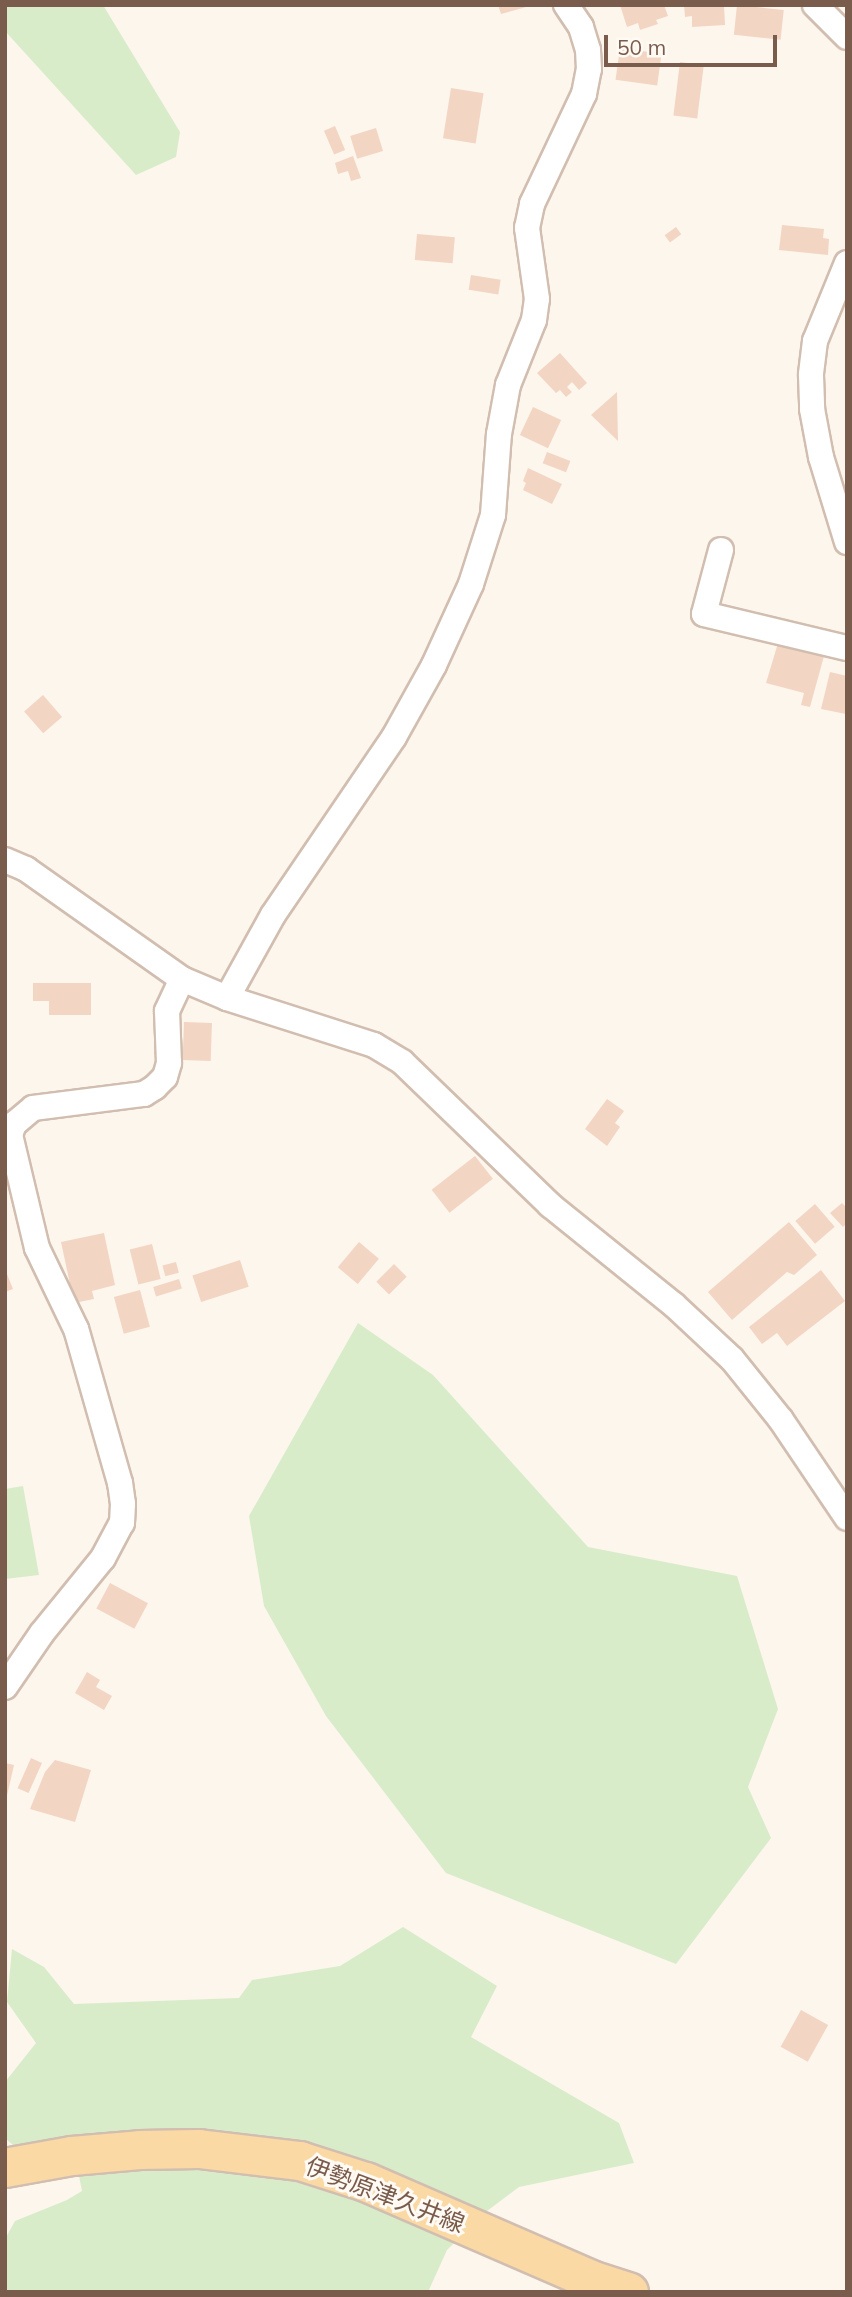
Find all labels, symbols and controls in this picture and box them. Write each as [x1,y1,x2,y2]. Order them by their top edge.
scale bar [607,21,780,65]
text: 50 m [617,34,666,60]
street label: 伊勢原津久井線 [301,2151,469,2239]

